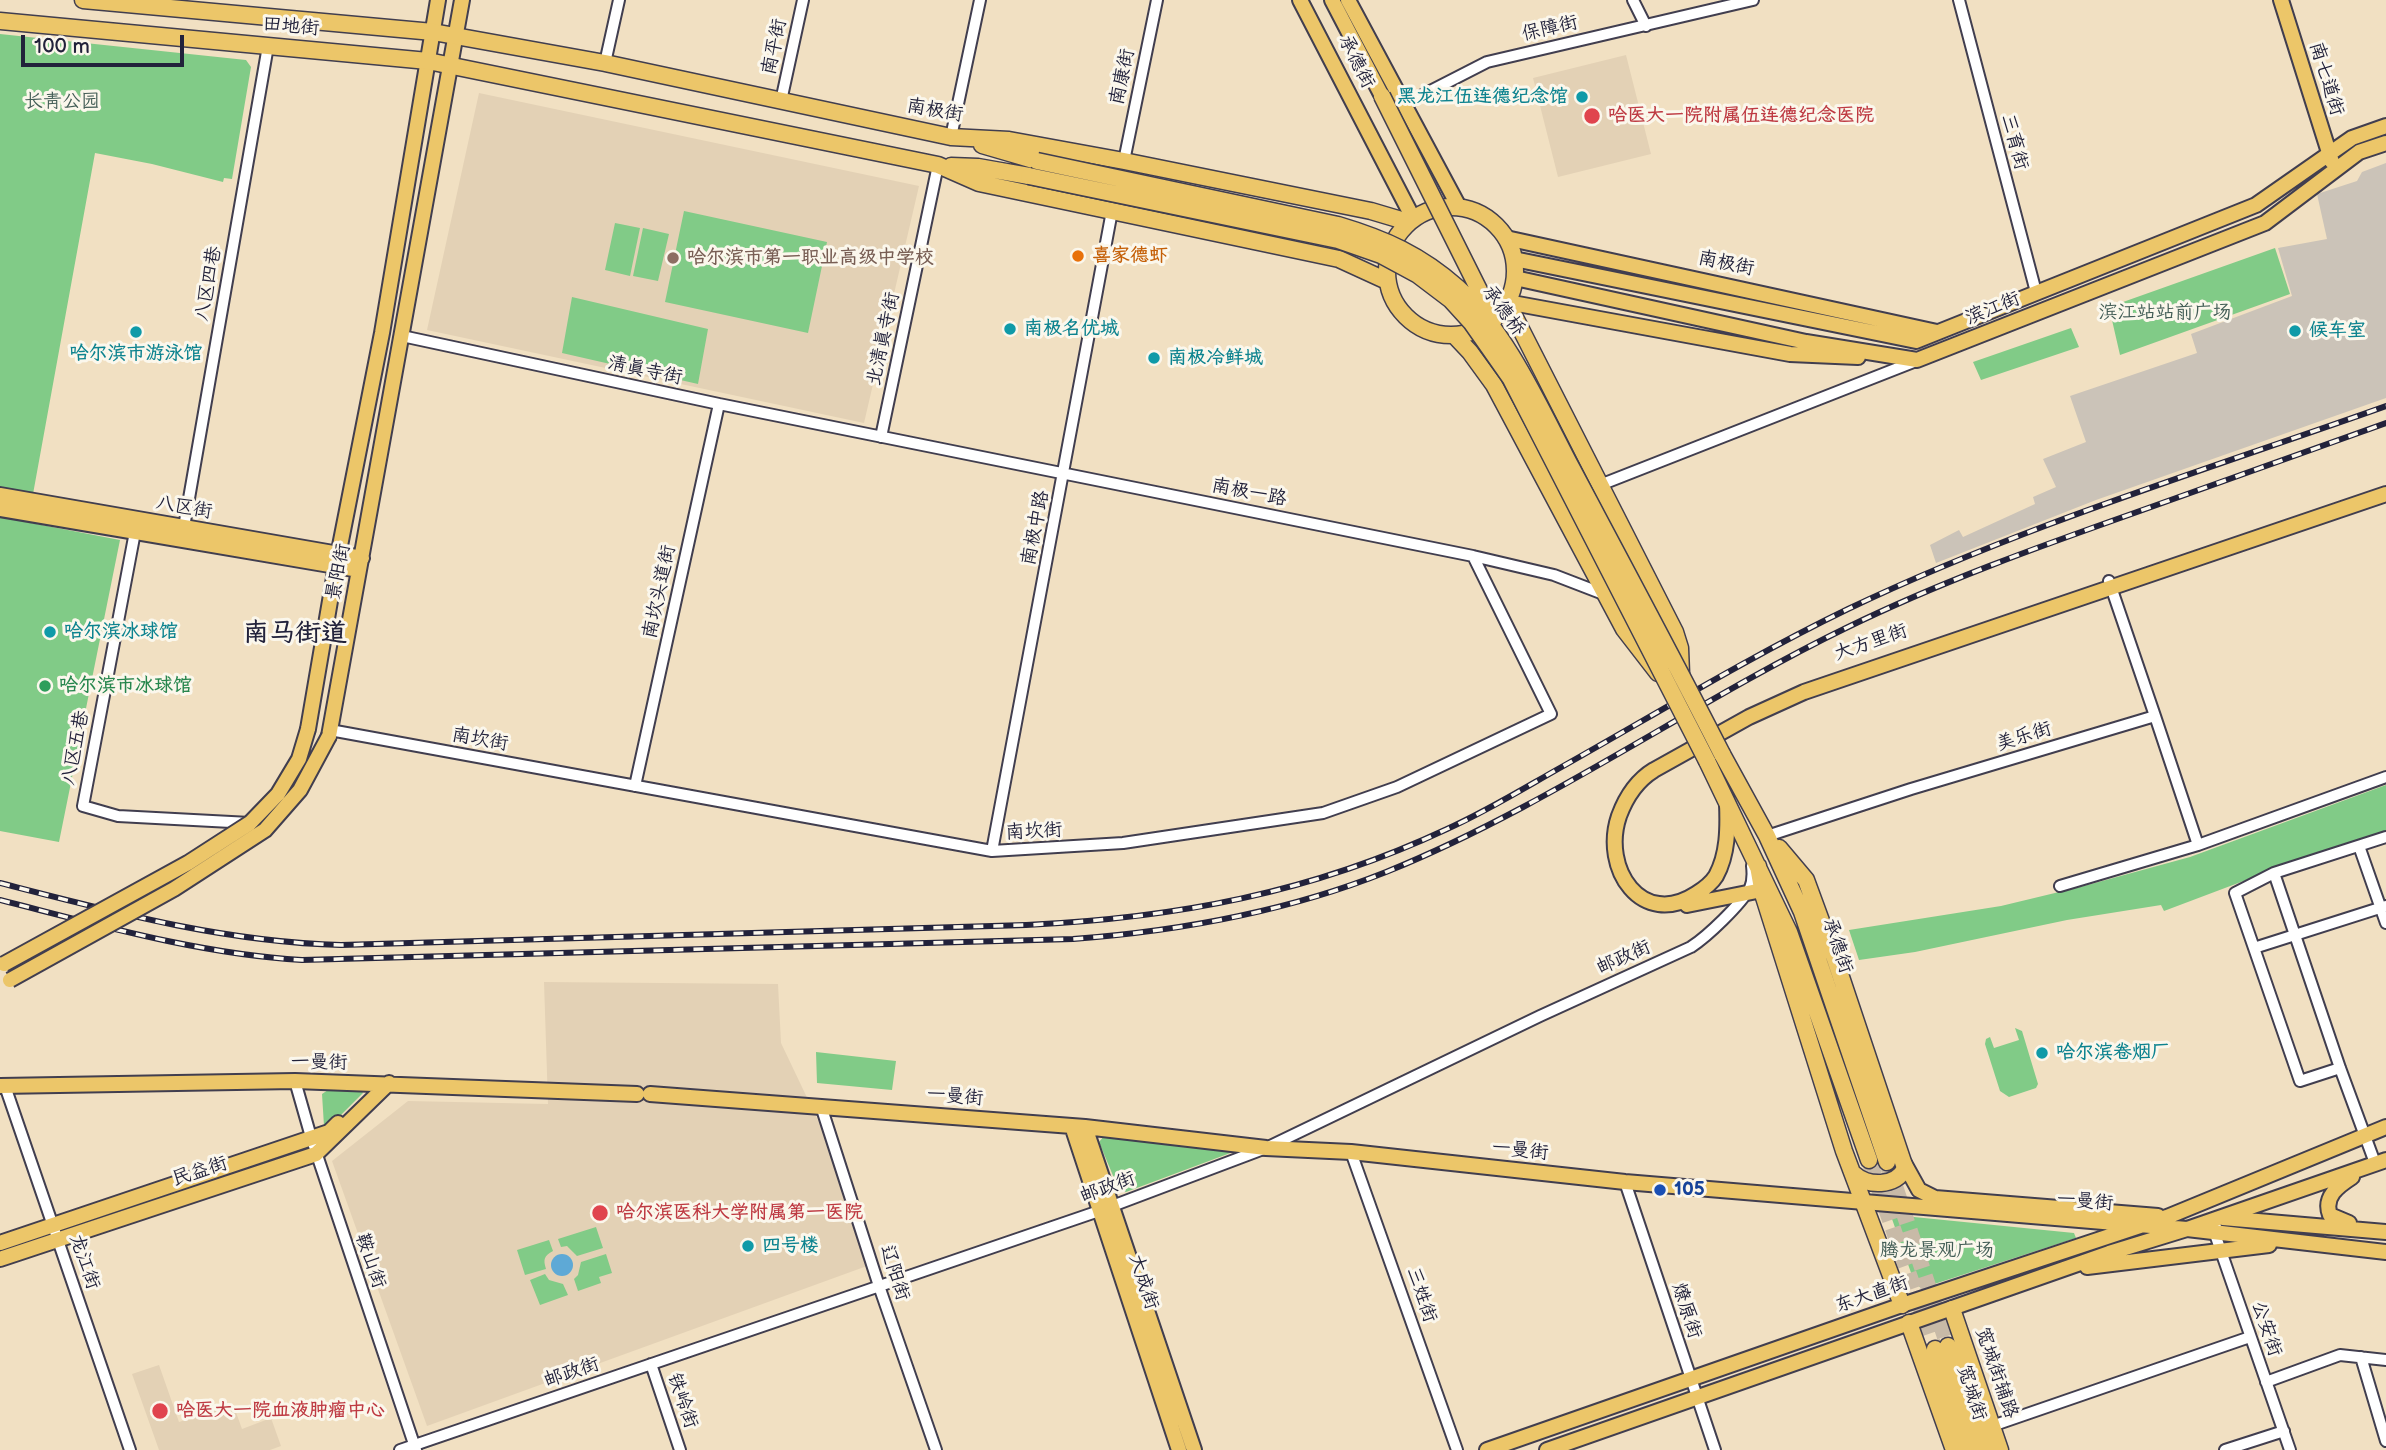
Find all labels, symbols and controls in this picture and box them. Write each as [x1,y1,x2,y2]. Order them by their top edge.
street label: 保障街 [1520,11,1580,47]
street label: 田地街 [262,13,320,41]
street label: 南平街 [758,17,792,77]
scale bar [24,21,187,65]
street label: 承德街 [1333,31,1379,93]
text: 100 m [34,34,90,59]
street label: 南七道街 [2304,39,2348,119]
street label: 南康街 [1106,47,1140,107]
place label: 黑龙江伍连德纪念馆 [1397,86,1568,108]
marker: 黑龙江伍连德纪念馆 [1574,89,1590,105]
park label: 长青公园 [24,91,100,113]
street label: 南极街 [905,95,965,127]
place label: 哈医大一院附属伍连德纪念医院 [1608,105,1874,127]
marker: 哈医大一院附属伍连德纪念医院 [1582,106,1602,126]
street label: 三育街 [1996,112,2032,172]
street label: 八区四巷 [191,245,227,323]
place label: 喜家德虾 [1092,245,1168,267]
place label: 哈尔滨市第一职业高级中学校 [687,247,934,269]
street label: 南极街 [1696,247,1756,281]
marker: 喜家德虾 [1070,248,1086,264]
marker: 哈尔滨市第一职业高级中学校 [665,250,681,266]
street label: 承德桥 [1477,281,1529,341]
street label: 滨江街 [1962,288,2024,330]
street label: 北清真寺街 [863,290,905,388]
park label: 滨江站站前广场 [2099,302,2231,324]
place label: 南极名优城 [1024,318,1119,340]
place label: 候车室 [2309,320,2366,342]
marker: 南极名优城 [1002,321,1018,337]
marker: 候车室 [2287,323,2303,339]
marker: 哈尔滨市游泳馆 [128,324,144,340]
place label: 哈尔滨市游泳馆 [70,343,202,365]
place label: 南极冷鲜城 [1168,347,1263,369]
marker: 南极冷鲜城 [1146,350,1162,366]
street label: 清真寺街 [605,352,685,390]
street label: 南极一路 [1210,475,1288,511]
street label: 南极中路 [1018,489,1054,567]
street label: 八区街 [154,492,214,524]
street label: 景阳街 [322,542,356,602]
street label: 南坎头道街 [639,543,681,641]
district label: 南马街道 [243,618,347,650]
street label: 大方里街 [1831,620,1911,666]
place label: 哈尔滨冰球馆 [64,621,178,643]
marker: 哈尔滨冰球馆 [42,624,58,640]
place label: 哈尔滨市冰球馆 [59,675,192,697]
marker: 哈尔滨市冰球馆 [37,678,53,694]
street label: 八区五巷 [58,709,94,787]
street label: 美乐街 [1993,718,2055,756]
street label: 南坎街 [450,724,510,756]
street label: 南坎街 [1005,819,1063,845]
street label: 承德街 [1817,915,1857,977]
street label: 邮政街 [1593,936,1655,980]
place label: 哈尔滨卷烟厂 [2056,1042,2170,1064]
marker: 哈尔滨卷烟厂 [2034,1045,2050,1061]
street label: 一曼街 [290,1051,348,1075]
street label: 一曼街 [926,1083,984,1111]
street label: 一曼街 [1490,1137,1550,1165]
street label: 民益街 [169,1152,231,1192]
street label: 邮政街 [1077,1168,1139,1208]
place label: 105 [1674,1179,1705,1201]
marker: 105 [1652,1182,1668,1198]
street label: 一曼街 [2056,1188,2114,1216]
place label: 哈尔滨医科大学附属第一医院 [616,1202,863,1224]
marker: 哈尔滨医科大学附属第一医院 [590,1203,610,1223]
street label: 鞍山街 [350,1230,390,1292]
street label: 龙江街 [64,1231,104,1293]
place label: 四号楼 [762,1235,819,1257]
marker: 四号楼 [740,1238,756,1254]
park label: 腾龙景观广场 [1880,1240,1994,1262]
street label: 辽阳街 [874,1242,914,1304]
street label: 大成街 [1123,1251,1163,1313]
street label: 三姓街 [1401,1264,1441,1326]
street label: 东大直街 [1832,1272,1912,1318]
street label: 燎原街 [1666,1280,1706,1342]
street label: 公安街 [2246,1298,2286,1360]
street label: 宽城街辅路 [1970,1324,2022,1422]
street label: 邮政街 [541,1353,603,1393]
street label: 宽城街 [1951,1362,1991,1424]
street label: 铁岭街 [662,1370,702,1432]
place label: 哈医大一院血液肿瘤中心 [176,1400,385,1422]
marker: 哈医大一院血液肿瘤中心 [150,1401,170,1421]

